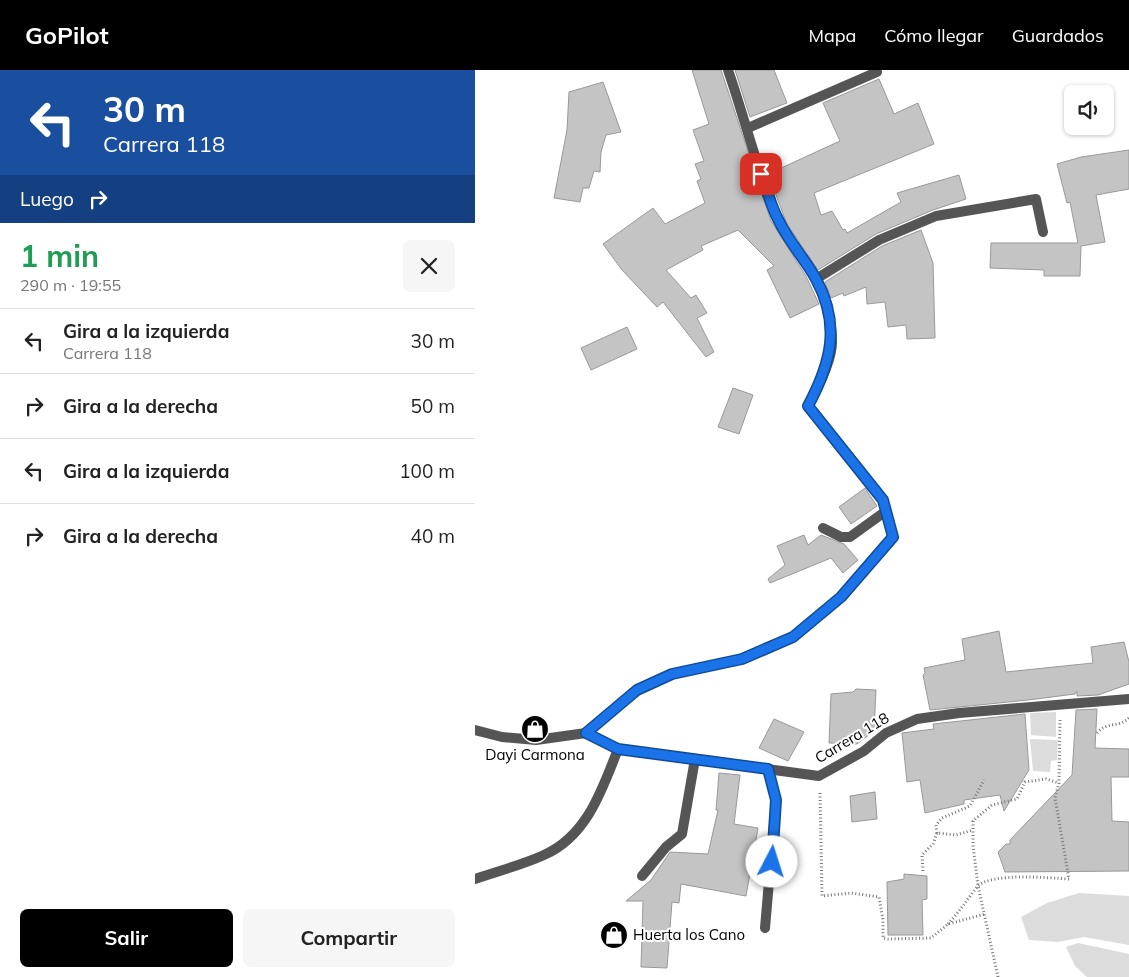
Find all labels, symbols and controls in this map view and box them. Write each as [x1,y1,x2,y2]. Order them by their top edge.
text: GoPilot [25,20,109,50]
text: Mapa [808,24,856,47]
text: Cómo llegar [884,24,984,47]
text: Guardados [1012,24,1104,47]
map controls [1064,85,1114,135]
button: sound [1064,85,1114,135]
text: 30 m [103,87,186,131]
icon: left [20,90,85,155]
text: Carrera 118 [103,130,225,158]
pin [740,153,782,195]
icon: arrive [747,160,775,188]
icon: right [84,185,112,213]
text: Luego [20,187,74,211]
text: 1 min [20,237,99,275]
button: close [403,240,455,292]
text: 290 m · 19:55 [20,275,121,295]
text: Gira a la izquierda [63,319,229,343]
icon: left [20,327,48,355]
text: 30 m [411,329,455,353]
text: Carrera 118 [63,343,152,363]
icon: right [20,392,48,420]
text: Gira a la derecha [63,394,218,418]
text: 50 m [411,394,455,418]
icon: left [20,457,48,485]
text: Gira a la izquierda [63,459,229,483]
text: 100 m [399,459,455,483]
icon: right [20,522,48,550]
text: Gira a la derecha [63,524,218,548]
text: 40 m [411,524,455,548]
street label: Carrera 118 [811,708,892,767]
shop icon: Dayi Carmona [520,714,550,744]
place label: Dayi Carmona [485,745,585,764]
position arrow [745,835,797,887]
button: Salir [20,909,233,967]
button: Compartir [243,909,455,967]
shop icon: Huerta los Cano [599,920,629,950]
place label: Huerta los Cano [633,925,745,944]

